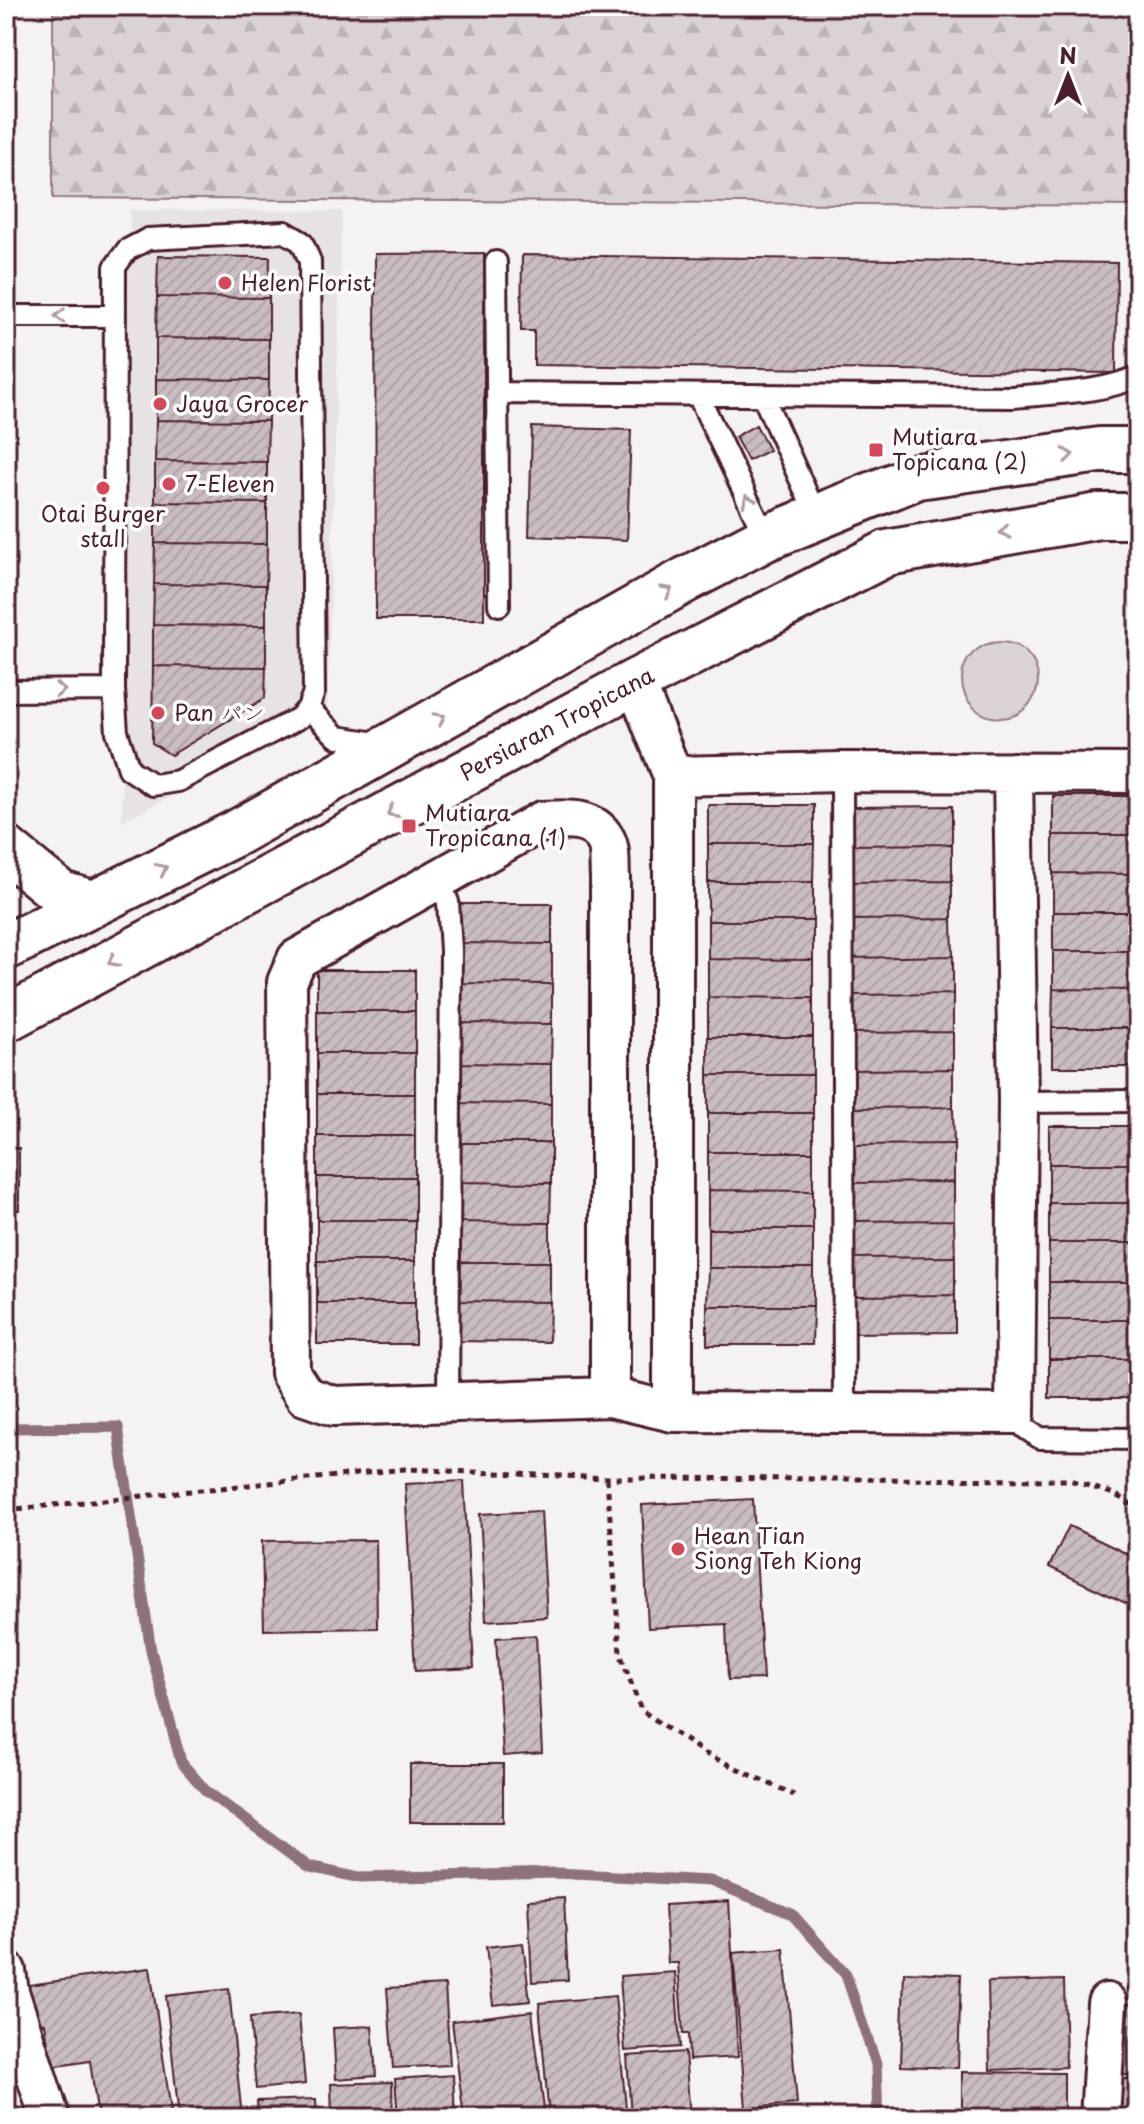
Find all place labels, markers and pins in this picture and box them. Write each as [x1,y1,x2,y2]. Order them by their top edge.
place label: Helen Florist [241,265,372,298]
marker: Helen Florist [216,274,234,292]
place label: Jaya Grocer [176,386,309,419]
marker: Jaya Grocer [151,395,169,413]
place label: Mutiara Topicana (2) [892,419,1027,477]
marker: Mutiara Topicana (2) [867,441,885,459]
place label: 7-Eleven [185,466,275,499]
marker: 7-Eleven [160,475,178,493]
marker: Otai Burger stall [94,479,112,497]
place label: Otai Burger stall [41,496,166,554]
place label: Pan パン [174,695,265,728]
marker: Pan パン [149,704,167,722]
place label: Mutiara Tropicana (1) [425,795,566,853]
marker: Mutiara Tropicana (1) [400,817,418,835]
place label: Hean Tian Siong Teh Kiong [694,1518,862,1576]
marker: Hean Tian Siong Teh Kiong [669,1540,687,1558]

